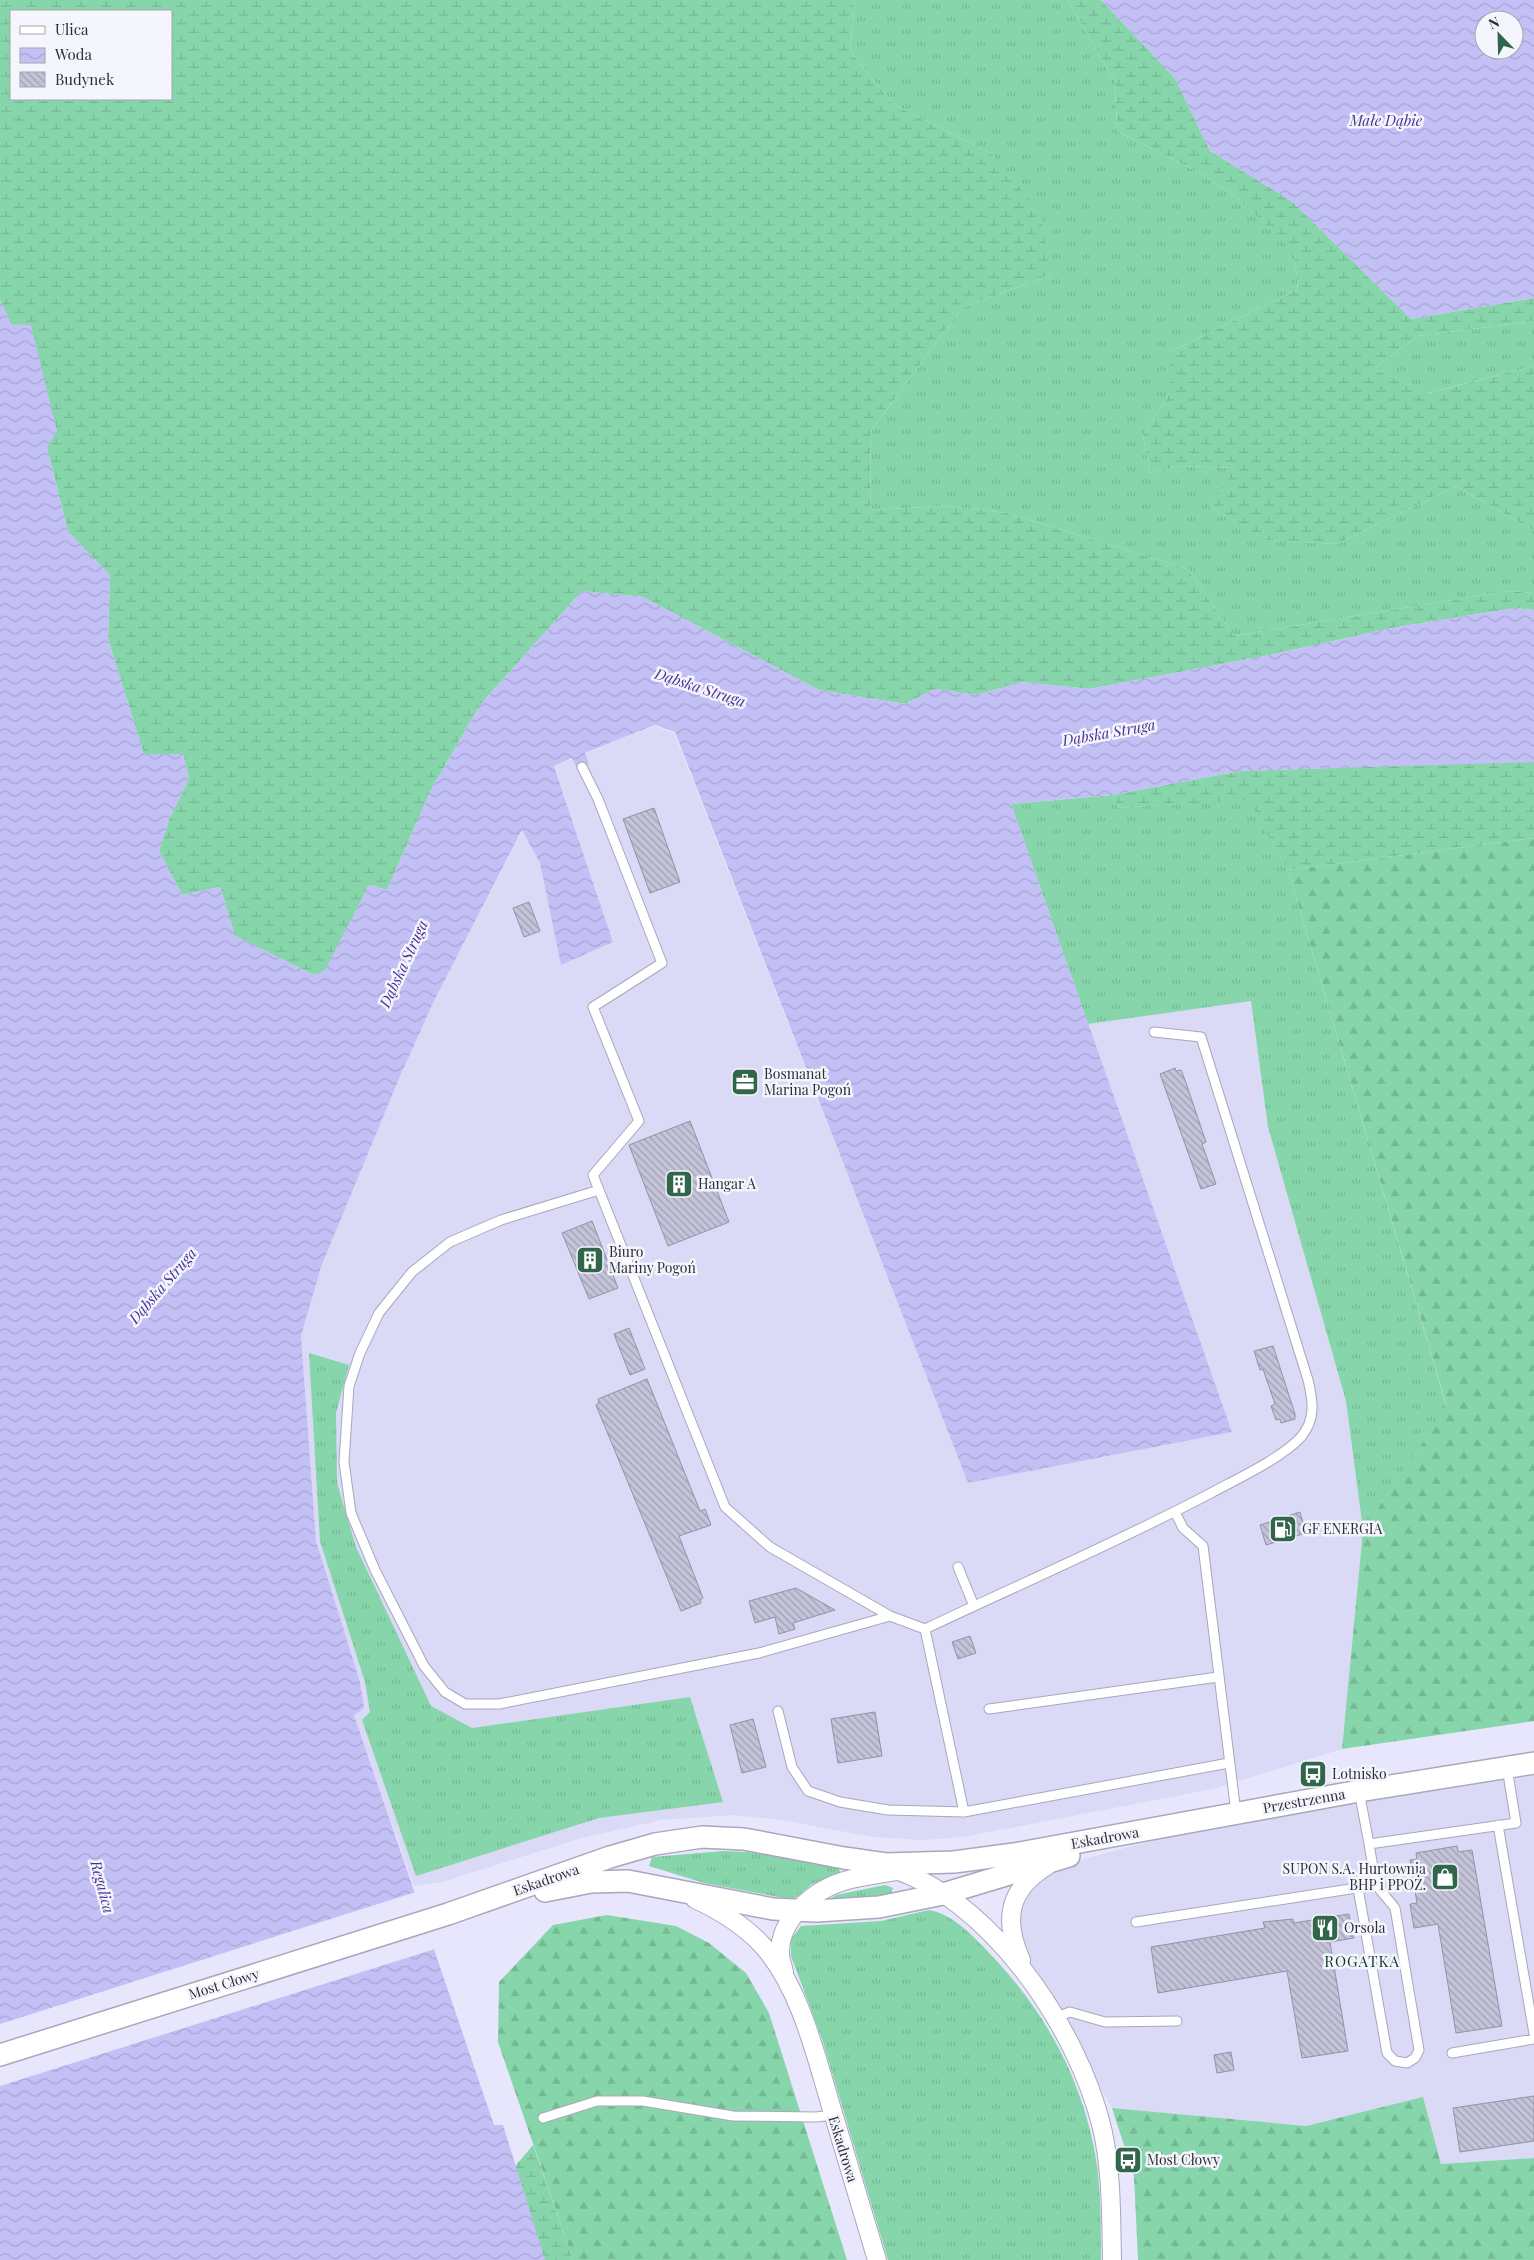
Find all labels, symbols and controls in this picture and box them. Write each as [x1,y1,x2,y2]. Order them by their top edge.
legend [10,10,172,100]
north arrow [1474,10,1524,60]
text: N [1485,12,1502,33]
text: Ulica [55,19,89,39]
text: Woda [54,44,92,64]
text: Budynek [55,69,115,89]
water label: Małe Dąbie [1349,110,1423,130]
water label: Dąbska Struga [651,663,748,711]
water label: Dąbska Struga [1060,714,1157,750]
water label: Dąbska Struga [374,917,432,1011]
place label: Bosmanat Marina Pogoń [764,1064,852,1099]
office icon: Bosmanat Marina Pogoń [730,1067,760,1097]
building icon: Hangar A [664,1169,694,1199]
place label: Hangar A [698,1174,756,1193]
place label: Biuro Mariny Pogoń [609,1242,696,1277]
water label: Dąbska Struga [123,1243,201,1328]
building icon: Biuro Mariny Pogoń [575,1245,605,1275]
fuel station icon: GF ENERGIA [1268,1514,1298,1544]
place label: GF ENERGIA [1302,1519,1383,1538]
bus stop icon: Lotnisko [1298,1759,1328,1789]
place label: Lotnisko [1332,1764,1387,1783]
street label: Przestrzenna [1261,1784,1346,1817]
street label: Eskadrowa [1069,1822,1140,1853]
water label: Regalica [86,1857,120,1916]
street label: Eskadrowa [510,1859,581,1900]
place label: SUPON S.A. Hurtownia BHP i PPOŻ. [1283,1859,1426,1894]
shop icon: SUPON S.A. Hurtownia BHP i PPOŻ. [1430,1862,1460,1892]
restaurant icon: Orsola [1310,1913,1340,1943]
place label: Orsola [1344,1918,1385,1937]
district label: ROGATKA [1324,1951,1400,1971]
street label: Most Cłowy [186,1964,262,2003]
street label: Eskadrowa [824,2113,863,2184]
bus stop icon: Most Cłowy [1113,2145,1143,2175]
place label: Most Cłowy [1147,2150,1220,2169]

